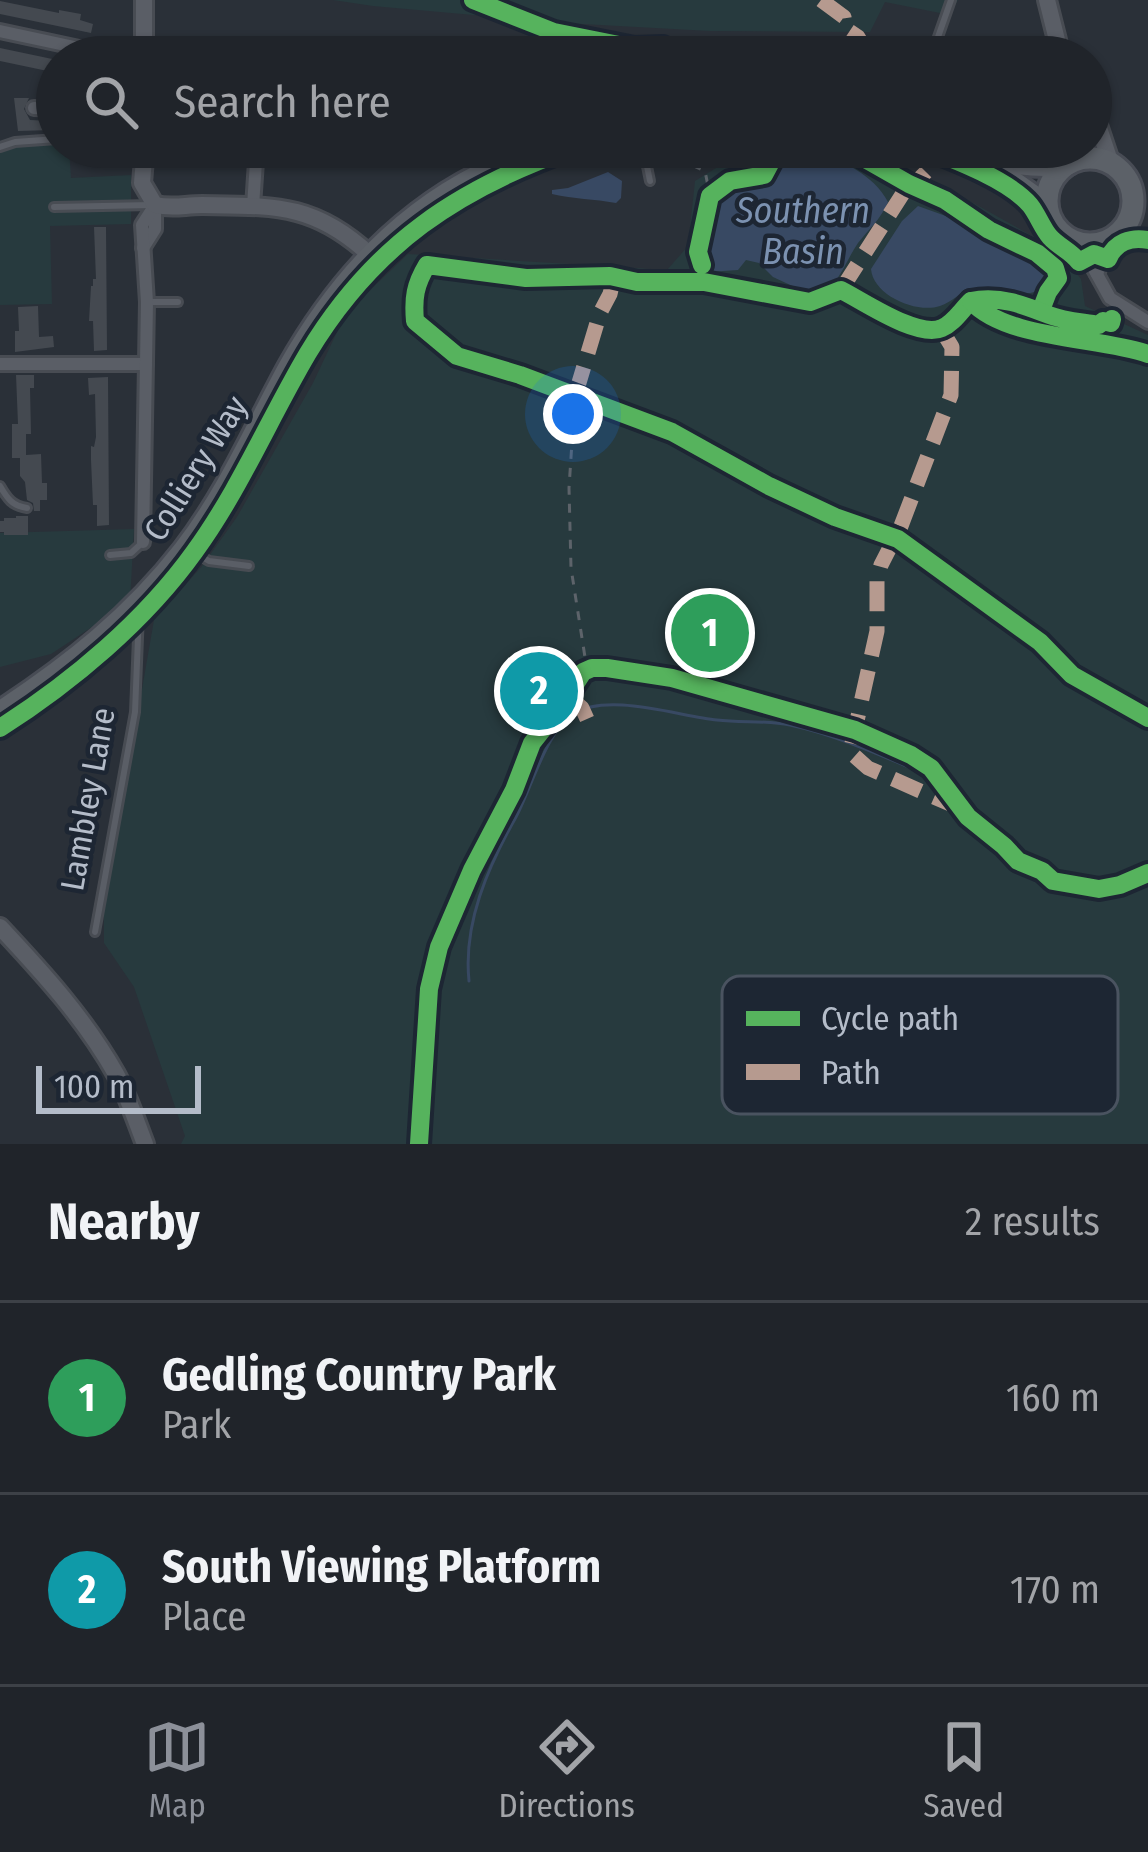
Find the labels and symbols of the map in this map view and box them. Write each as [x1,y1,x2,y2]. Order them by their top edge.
water label: Southern Basin [735,189,870,274]
your location [543,384,603,444]
street label: Colliery Way [136,388,256,549]
pin: 1 [671,588,749,678]
pin: 2 [500,646,578,736]
street label: Lambley Lane [52,705,124,894]
legend [722,976,1118,1114]
text: Cycle path [821,999,959,1039]
text: Path [821,1053,881,1093]
scale bar [36,1060,201,1113]

